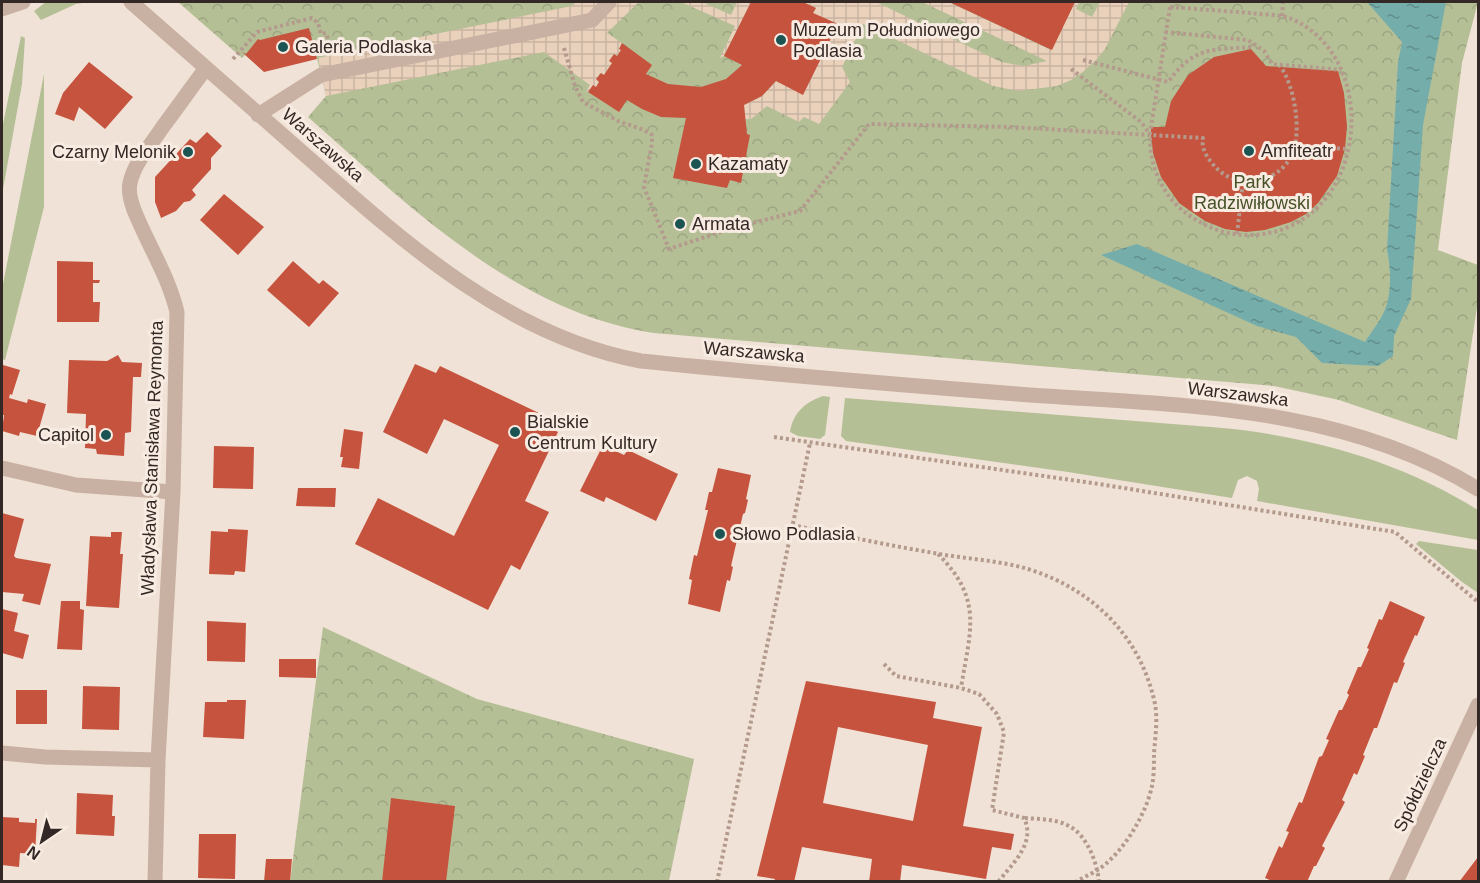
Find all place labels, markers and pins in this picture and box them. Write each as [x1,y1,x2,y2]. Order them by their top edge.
place label: Muzeum Południowego Podlasia [793,20,980,61]
marker: Muzeum Południowego Podlasia [774,33,788,47]
place label: Galeria Podlaska [295,37,433,57]
marker: Galeria Podlaska [276,40,290,54]
place label: Amfiteatr [1261,141,1333,161]
place label: Czarny Melonik [52,142,177,162]
marker: Amfiteatr [1242,144,1256,158]
marker: Czarny Melonik [181,145,195,159]
place label: Kazamaty [708,154,788,174]
marker: Kazamaty [689,157,703,171]
place label: Armata [692,214,751,234]
marker: Armata [673,217,687,231]
place label: Bialskie Centrum Kultury [527,412,657,453]
place label: Capitol [38,425,94,445]
marker: Bialskie Centrum Kultury [508,425,522,439]
marker: Capitol [99,428,113,442]
place label: Słowo Podlasia [732,524,856,544]
marker: Słowo Podlasia [713,527,727,541]

